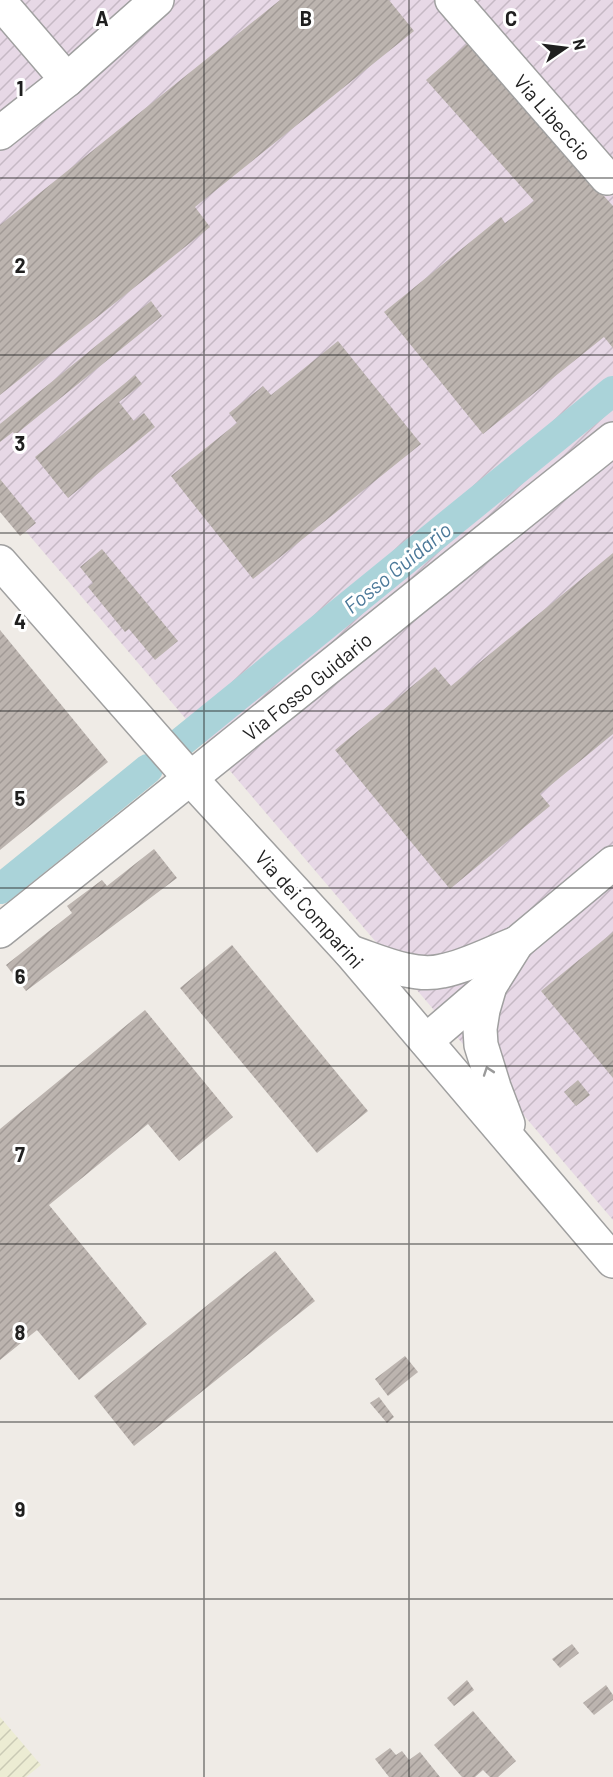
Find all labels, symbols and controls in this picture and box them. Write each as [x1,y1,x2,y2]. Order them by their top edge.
text: A [95,6,109,30]
text: B [300,6,312,30]
text: C [505,6,517,30]
north arrow [535,18,595,78]
text: N [570,37,591,52]
street label: Via Libeccio [509,69,597,165]
text: 1 [16,76,24,100]
text: 2 [14,253,26,277]
text: 3 [15,431,25,455]
water label: Fosso Guidario [338,516,456,618]
text: 4 [14,609,26,633]
street label: Via Fosso Guidario [238,627,376,745]
text: 5 [15,786,26,810]
street label: Via dei Comparini [251,845,369,973]
text: 6 [15,964,26,988]
one-way arrow [483,1066,495,1077]
text: 7 [15,1142,25,1166]
text: 8 [15,1320,26,1344]
text: 9 [15,1497,25,1521]

